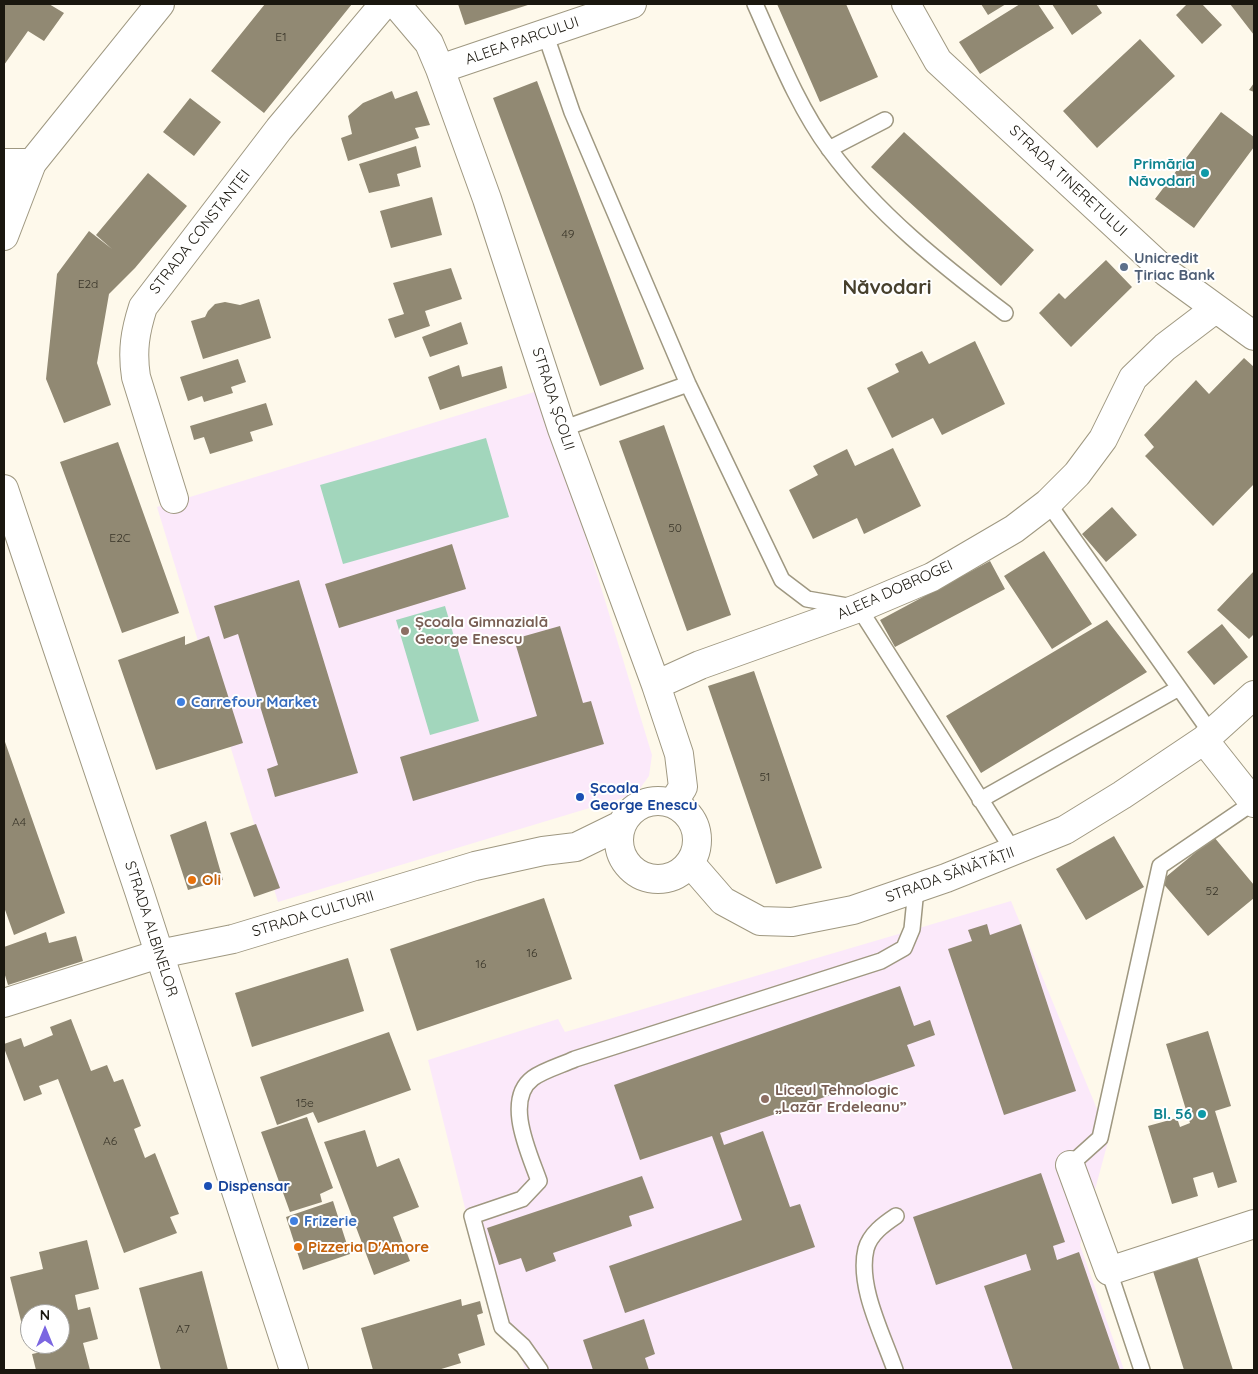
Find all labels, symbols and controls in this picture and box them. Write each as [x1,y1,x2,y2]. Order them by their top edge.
street label: ALEEA PARCULUI [463,13,581,69]
house number: E1 [275,30,287,44]
street label: STRADA TINERETULUI [1005,122,1131,240]
place label: Primăria Năvodari [1128,155,1195,190]
street label: STRADA CONSTANȚEI [146,166,254,298]
marker: Primăria Năvodari [1199,167,1211,179]
house number: 49 [562,227,574,241]
place label: Unicredit Țiriac Bank [1134,249,1215,284]
marker: Unicredit Țiriac Bank [1118,261,1130,273]
district label: Năvodari [842,276,932,300]
house number: E2d [78,277,98,291]
street label: STRADA ȘCOLII [528,345,578,453]
house number: 50 [668,521,682,535]
house number: E2C [109,531,131,545]
street label: ALEEA DOBROGEI [834,556,956,624]
place label: Școala Gimnazială George Enescu [415,613,548,648]
marker: Școala Gimnazială George Enescu [399,625,411,637]
place label: Carrefour Market [191,693,318,711]
marker: Carrefour Market [175,696,187,708]
house number: 51 [760,770,770,784]
place label: Școala George Enescu [590,779,697,814]
marker: Școala George Enescu [574,791,586,803]
house number: A4 [12,815,26,829]
street label: STRADA SĂNĂTĂȚII [883,843,1017,907]
street label: STRADA ALBINELOR [121,859,181,999]
place label: Oli [202,871,221,889]
marker: Oli [186,874,198,886]
house number: 52 [1205,884,1219,898]
street label: STRADA CULTURII [250,887,376,941]
house number: 16 [527,946,537,960]
house number: 16 [476,957,486,971]
place label: Liceul Tehnologic „Lazăr Erdeleanu” [775,1081,907,1116]
marker: Liceul Tehnologic „Lazăr Erdeleanu” [759,1093,771,1105]
house number: 15e [296,1096,314,1110]
place label: Bl. 56 [1153,1105,1192,1123]
marker: Bl. 56 [1196,1108,1208,1120]
house number: A6 [103,1134,117,1148]
place label: Dispensar [218,1177,290,1195]
marker: Dispensar [202,1180,214,1192]
place label: Frizerie [304,1212,357,1230]
marker: Frizerie [288,1215,300,1227]
place label: Pizzeria D'Amore [308,1238,429,1256]
marker: Pizzeria D'Amore [292,1241,304,1253]
north arrow [20,1304,70,1354]
text: N [40,1306,50,1324]
house number: A7 [176,1322,190,1336]

